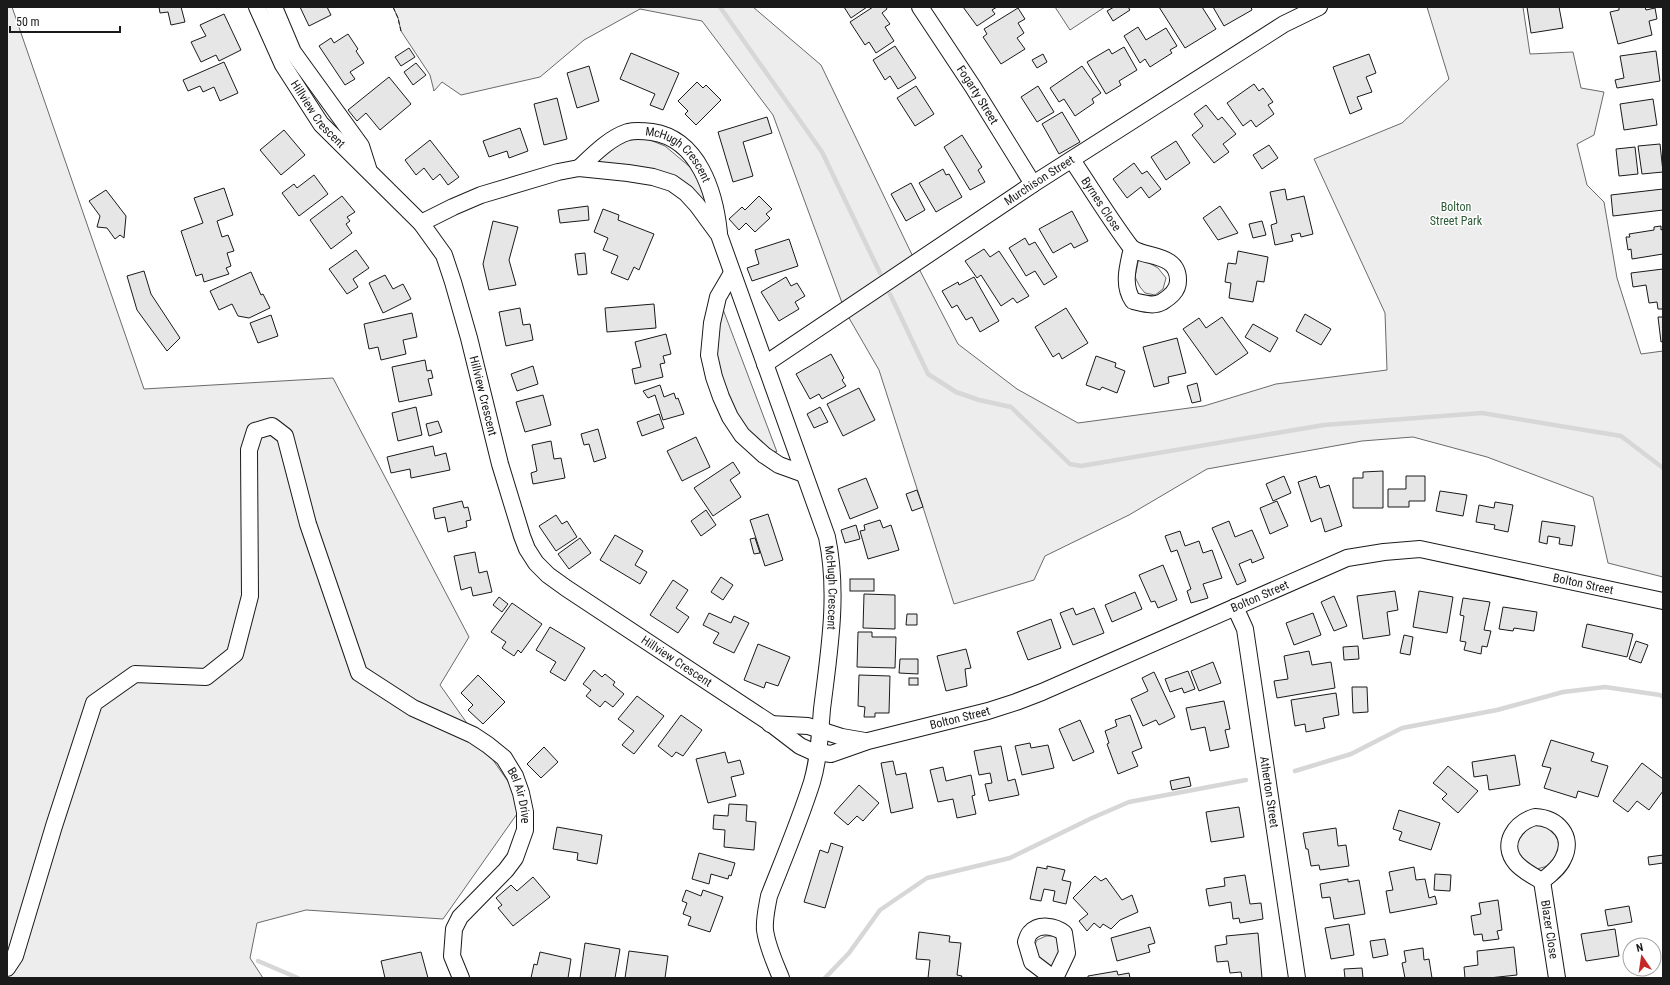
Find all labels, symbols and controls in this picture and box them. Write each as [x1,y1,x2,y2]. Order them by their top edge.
scale bar [10,8,120,34]
text: 50 m [16,15,40,29]
street label: Fogarty Street [954,63,1002,127]
street label: Hillview Crescent [288,78,348,151]
street label: McHugh Crescent [645,124,714,185]
street label: Murchison Street [1002,152,1077,208]
street label: Byrnes Close [1078,175,1124,234]
park label: Bolton Street Park [1430,200,1483,228]
street label: Hillview Crescent [467,354,500,438]
street label: McHugh Crescent [822,545,840,631]
street label: Bolton Street [1552,571,1615,597]
street label: Bolton Street [1229,577,1291,615]
street label: Hillview Crescent [639,633,715,690]
street label: Bolton Street [928,704,992,732]
street label: Atherton Street [1257,755,1282,829]
street label: Bel Air Drive [504,765,532,824]
street label: Blazer Close [1538,899,1561,960]
north arrow [1622,937,1662,977]
text: N [1635,941,1645,955]

